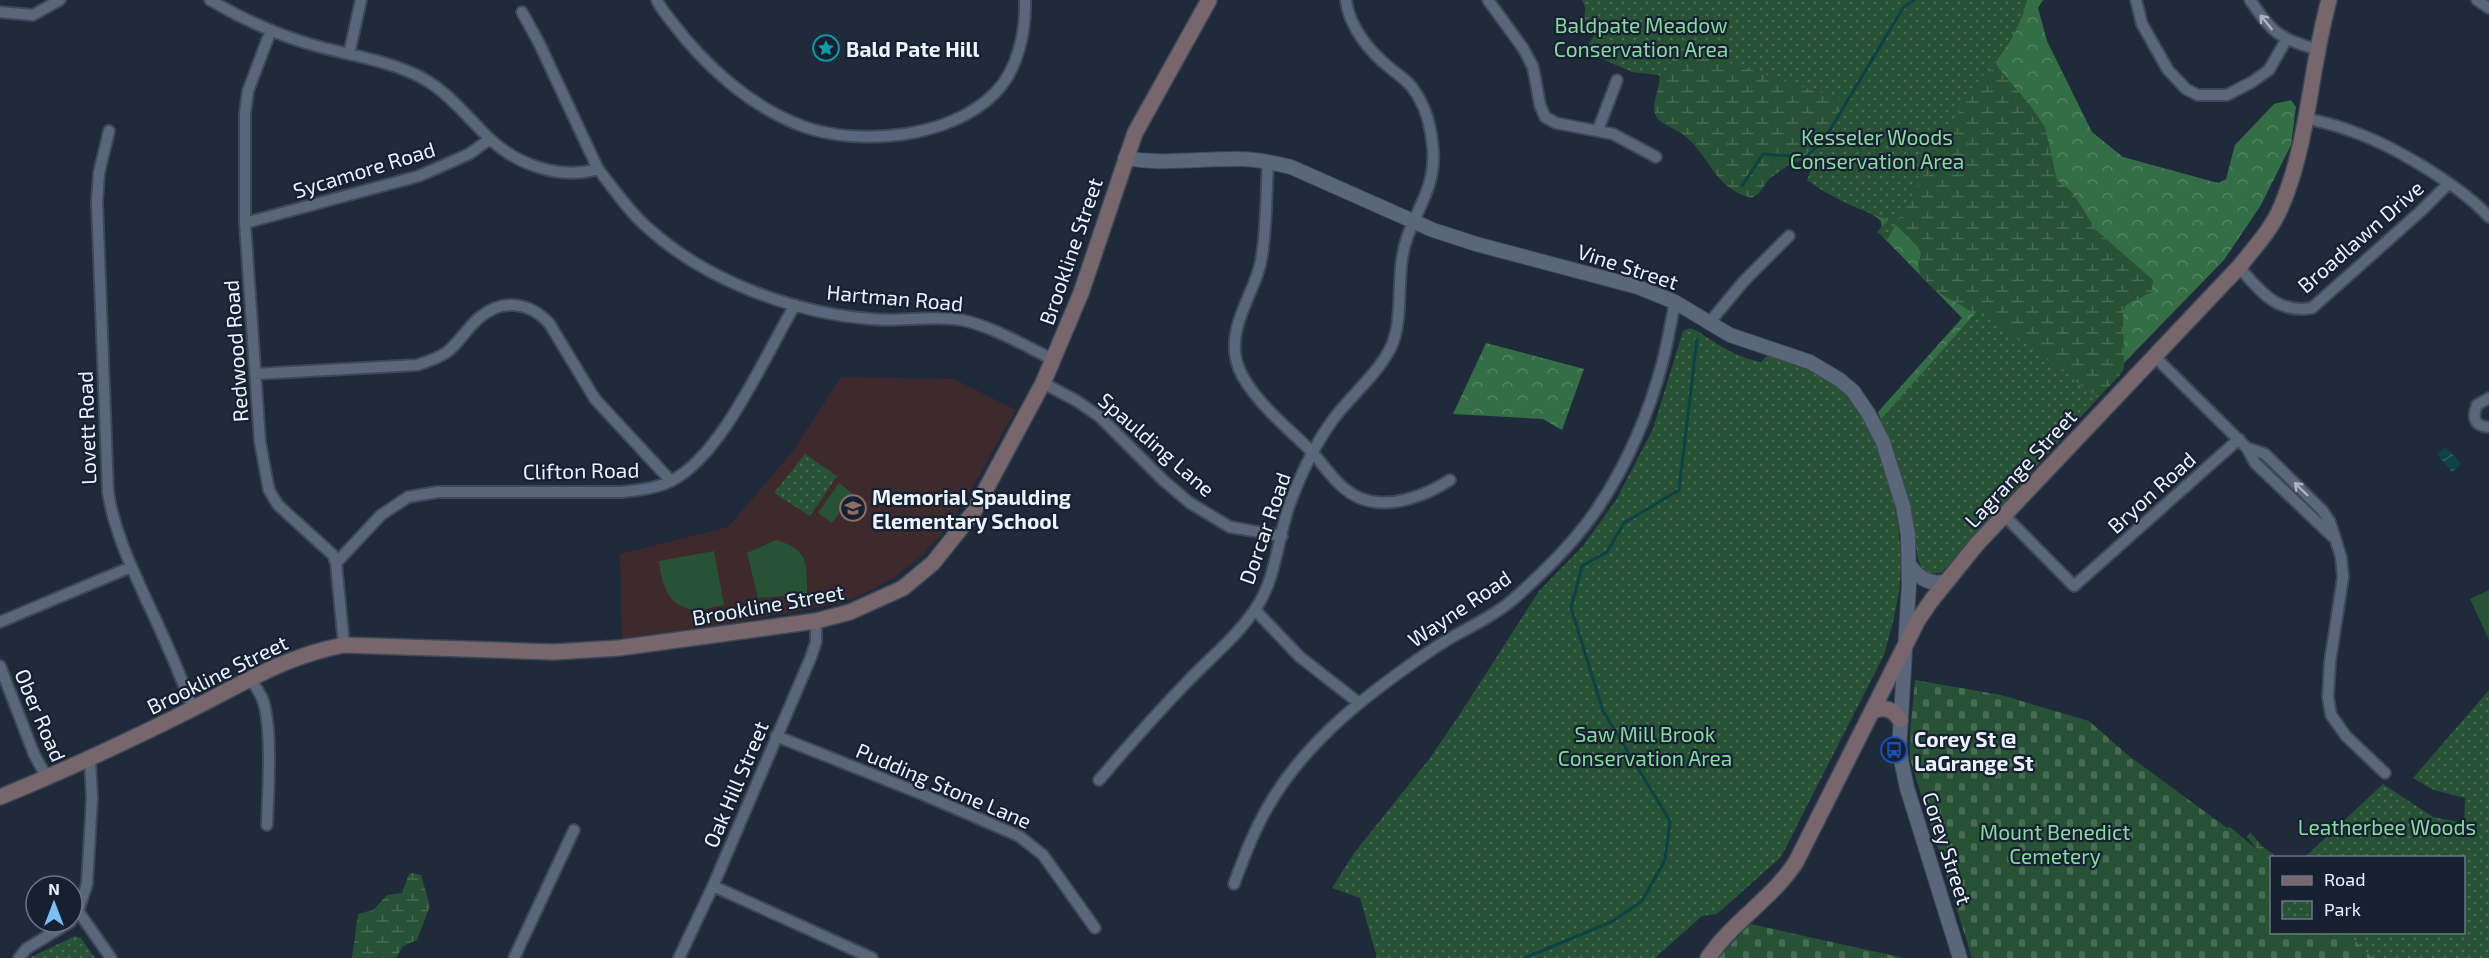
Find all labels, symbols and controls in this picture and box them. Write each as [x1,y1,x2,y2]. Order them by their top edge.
park label: Baldpate Meadow Conservation Area [1554,12,1728,61]
one-way arrow [2260,14,2273,30]
place icon: Bald Pate Hill [811,33,841,63]
place label: Bald Pate Hill [846,36,979,61]
park label: Kesseler Woods Conservation Area [1790,124,1964,173]
street label: Sycamore Road [290,136,438,202]
street label: Brookline Street [1033,174,1107,328]
street label: Broadlawn Drive [2292,175,2428,297]
street label: Vine Street [1574,238,1682,294]
street label: Redwood Road [218,279,252,423]
street label: Hartman Road [826,279,964,315]
street label: Lovett Road [72,371,100,485]
street label: Spaulding Lane [1094,387,1220,501]
street label: Lagrange Street [1959,404,2081,532]
street label: Bryon Road [2102,446,2200,538]
street label: Clifton Road [523,456,639,484]
street label: Dorcar Road [1233,469,1295,587]
one-way arrow [2293,481,2308,496]
place label: Memorial Spaulding Elementary School [872,484,1071,534]
school or university icon: Memorial Spaulding Elementary School [838,493,868,523]
street label: Wayne Road [1403,564,1515,652]
street label: Brookline Street [690,578,846,630]
street label: Brookline Street [142,629,292,719]
street label: Ober Road [10,665,72,765]
street label: Oak Hill Street [697,717,773,851]
park label: Saw Mill Brook Conservation Area [1558,721,1732,770]
place label: Corey St @ LaGrange St [1914,726,2034,775]
bus stop icon: Corey St @ LaGrange St [1879,735,1909,765]
street label: Pudding Stone Lane [853,737,1035,833]
street label: Corey Street [1918,789,1978,907]
park label: Leatherbee Woods [2298,814,2476,839]
park label: Mount Benedict Cemetery [1980,819,2130,868]
legend [2270,856,2465,934]
text: Road [2324,868,2365,890]
north arrow [24,874,84,934]
text: N [48,879,60,898]
text: Park [2324,898,2361,920]

